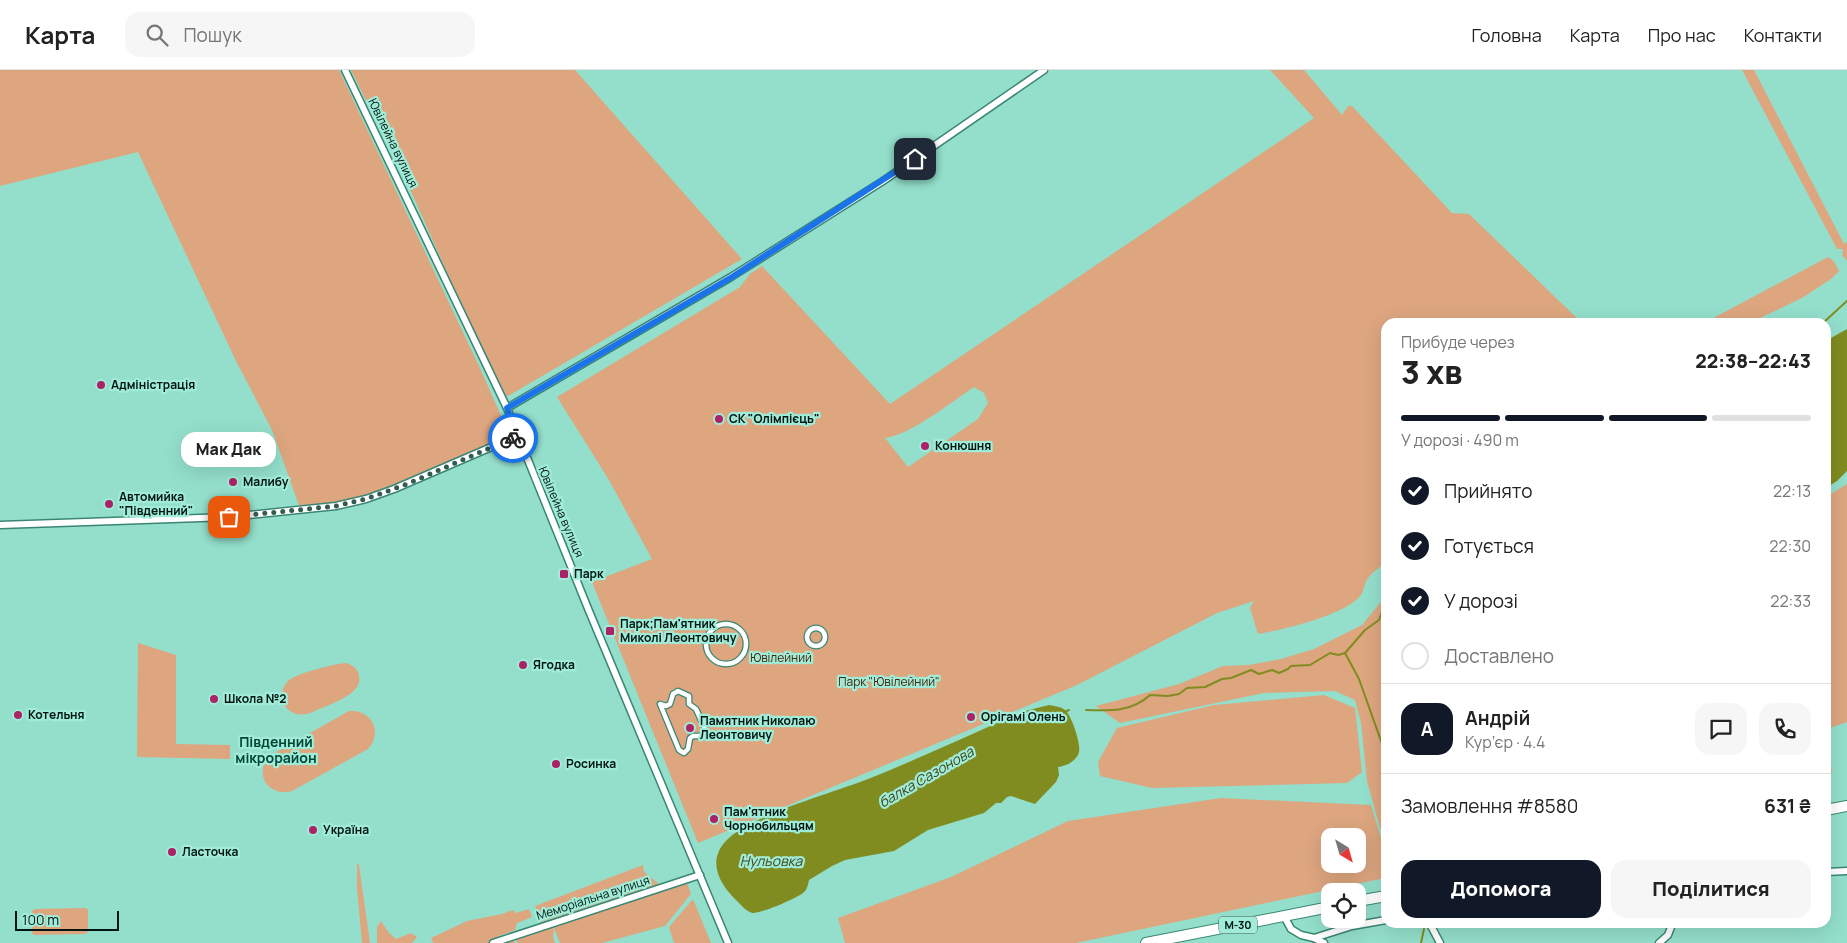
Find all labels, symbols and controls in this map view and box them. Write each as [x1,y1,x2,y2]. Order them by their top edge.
search box [125,12,475,57]
text: Карта [25,18,95,51]
icon: search [143,21,171,49]
text: Пошук [183,22,242,48]
text: Головна [1472,23,1542,47]
text: Карта [1570,23,1620,47]
text: Про нас [1648,23,1716,47]
text: Контакти [1744,23,1822,47]
street label: Ювілейна вулиця [364,95,422,190]
pin [894,138,936,180]
icon: home [901,145,929,173]
text: Прибуде через [1401,331,1515,353]
text: 22:38–22:43 [1695,348,1811,374]
text: 3 хв [1401,350,1462,394]
place label: Адміністрація [111,376,195,393]
marker: Адміністрація [95,379,107,391]
place label: СК "Олімпієць" [729,410,820,427]
courier [488,413,538,463]
marker: СК "Олімпієць" [713,413,725,425]
icon: bike [499,424,527,452]
text: У дорозі · 490 m [1401,429,1519,451]
callout: Мак Дак [182,432,276,467]
place label: Конюшня [935,437,991,454]
text: Мак Дак [196,438,261,460]
marker: Конюшня [919,440,931,452]
street label: Ювілейна вулиця [535,464,588,560]
place label: Малибу [243,473,289,490]
marker: Малибу [227,476,239,488]
icon: check [1401,477,1429,505]
text: Прийнято [1444,478,1532,504]
text: 22:13 [1773,480,1811,502]
place label: Автомийка "Південний" [119,488,193,519]
pin [208,496,250,538]
marker: Автомийка "Південний" [103,498,115,510]
icon: bag [215,503,243,531]
icon: check [1401,532,1429,560]
text: Готується [1444,533,1534,559]
text: 22:30 [1769,535,1811,557]
place label: Парк [574,565,604,582]
marker: Парк [558,568,570,580]
icon: check [1401,587,1429,615]
text: У дорозі [1444,588,1518,614]
text: 22:33 [1770,590,1811,612]
place label: Парк;Пам'ятник Миколі Леонтовичу [620,615,737,646]
marker: Парк;Пам'ятник Миколі Леонтовичу [604,625,616,637]
text: Доставлено [1444,643,1554,669]
park label: Ювілейний [750,649,812,666]
place label: Ягодка [533,656,575,673]
marker: Ягодка [517,659,529,671]
park label: Парк "Ювілейний" [838,673,940,690]
place label: Школа №2 [224,690,286,707]
marker: Школа №2 [208,693,220,705]
button: chat [1695,703,1747,755]
button: phone [1759,703,1811,755]
text: Андрій [1465,705,1530,731]
place label: Котельня [28,706,85,723]
place label: Орігамі Олень [981,708,1066,725]
marker: Котельня [12,709,24,721]
marker: Орігамі Олень [965,711,977,723]
place label: Памятник Николаю Леонтовичу [700,712,815,743]
text: А [1421,716,1433,742]
marker: Памятник Николаю Леонтовичу [684,722,696,734]
text: Кур’єр · 4.4 [1465,731,1546,753]
district label: Південний мікрорайон [235,732,317,767]
water label: балка Сазонова [875,741,978,811]
place label: Росинка [566,755,616,772]
marker: Росинка [550,758,562,770]
text: Замовлення #8580 [1401,793,1578,819]
text: 631 ₴ [1764,793,1811,819]
place label: Пам'ятник Чорнобильцям [724,803,814,834]
marker: Пам'ятник Чорнобильцям [708,813,720,825]
place label: Україна [323,821,369,838]
marker: Україна [307,824,319,836]
north arrow [1321,828,1366,872]
map controls [1321,828,1366,928]
place label: Ласточка [182,843,238,860]
marker: Ласточка [166,846,178,858]
water label: Нульовка [740,851,804,870]
button: Допомога [1401,860,1601,918]
button: Поділитися [1611,860,1811,918]
street label: Меморіальна вулиця [534,871,652,924]
button: locate [1321,883,1366,928]
scale bar [15,908,119,931]
text: 100 m [22,910,59,929]
road number: М-30 [1219,916,1257,934]

